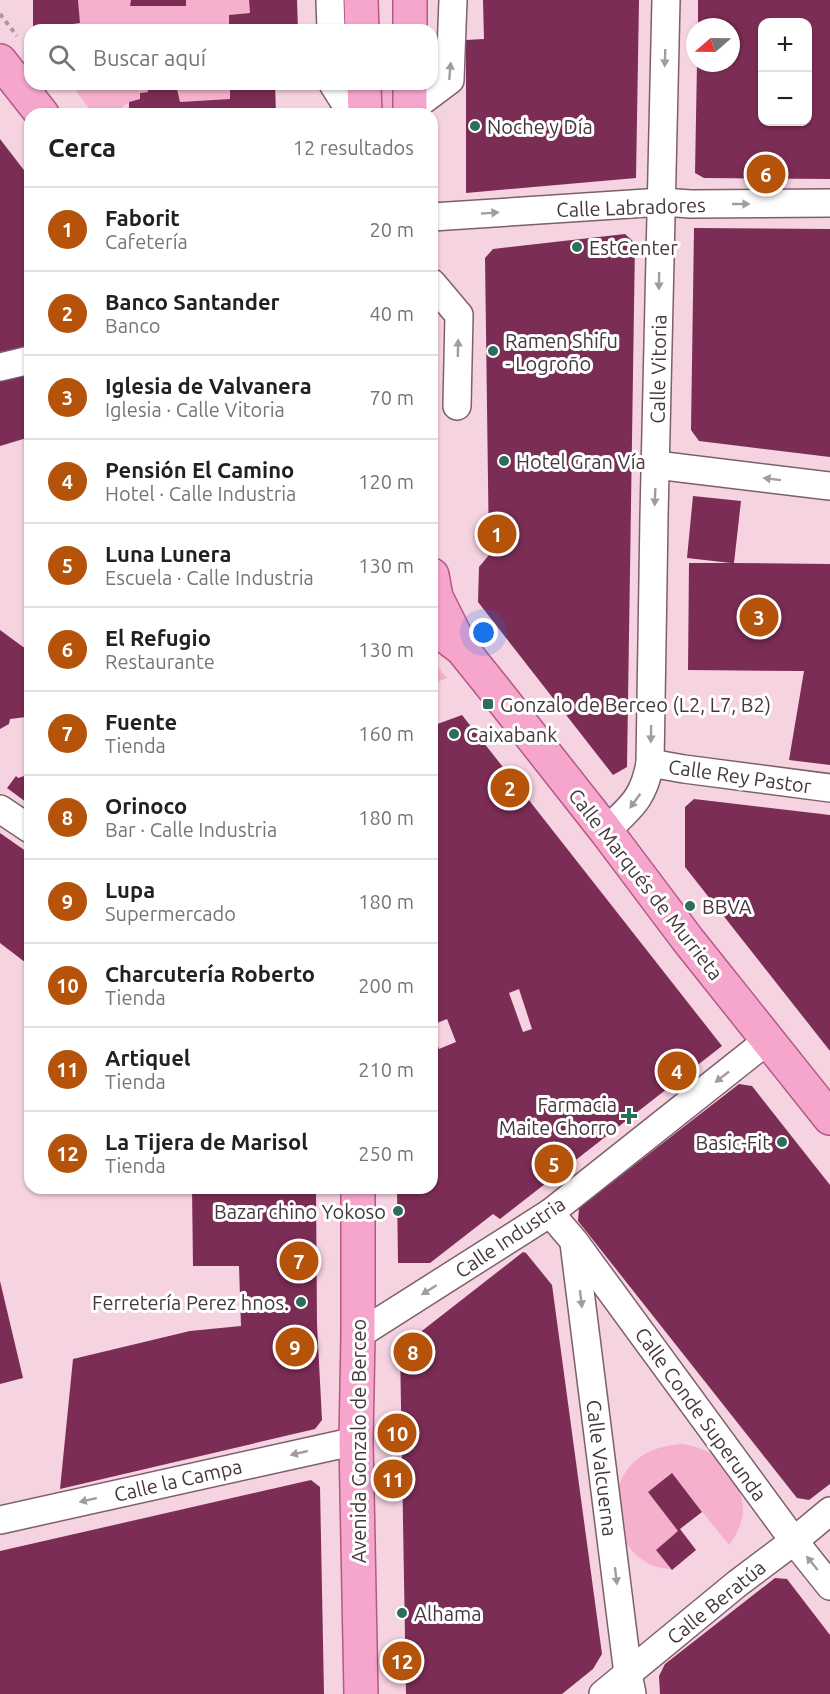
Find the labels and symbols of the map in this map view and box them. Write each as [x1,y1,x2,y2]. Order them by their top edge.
north arrow [686,18,740,72]
one-way arrow [660,49,669,68]
one-way arrow [445,61,455,80]
place label: Noche y Día [487,115,593,138]
marker: Noche y Día [468,119,482,133]
pin: 6 [746,152,786,196]
street label: Calle Labradores [556,193,706,221]
one-way arrow [732,199,751,209]
one-way arrow [481,208,500,218]
place label: EstCenter [589,236,678,259]
marker: EstCenter [570,240,584,254]
one-way arrow [655,272,664,291]
street label: Calle Vitoria [646,314,670,424]
place label: Ramen Shifu - Logroño [505,329,618,375]
one-way arrow [454,338,463,357]
marker: Ramen Shifu - Logroño [486,344,500,358]
place label: Hotel Gran Vía [516,450,646,473]
marker: Hotel Gran Vía [497,454,511,468]
one-way arrow [762,474,781,484]
one-way arrow [650,488,659,507]
pin: 1 [478,512,516,556]
pin: 3 [740,594,778,640]
your location [469,618,498,647]
place label: Gonzalo de Berceo (L2, L7, B2) [500,693,771,716]
marker: Gonzalo de Berceo (L2, L7, B2) [481,697,495,711]
place label: Caixabank [466,723,557,746]
one-way arrow [646,724,656,743]
marker: Caixabank [447,727,461,741]
street label: Calle Rey Pastor [667,755,813,797]
pin: 2 [490,766,530,810]
street label: Calle Marqués de Murrieta [564,784,728,984]
one-way arrow [629,792,641,808]
place label: BBVA [702,895,752,918]
marker: BBVA [683,899,697,913]
pin: 4 [658,1048,696,1094]
one-way arrow [715,1070,730,1082]
place label: Farmacia Maite Chorro [499,1093,617,1139]
marker: Farmacia Maite Chorro [622,1109,636,1123]
place label: Basic-Fit [696,1131,770,1154]
marker: Basic-Fit [775,1135,789,1149]
pin: 5 [534,1142,574,1186]
street label: Calle Industria [451,1192,569,1282]
place label: Bazar chino Yokoso [214,1200,386,1223]
marker: Bazar chino Yokoso [391,1204,405,1218]
pin: 7 [280,1238,318,1284]
one-way arrow [421,1284,437,1295]
one-way arrow [576,1290,586,1309]
place label: Ferretería Perez hnos. [92,1291,289,1314]
marker: Ferretería Perez hnos. [294,1295,308,1309]
street label: Avenida Gonzalo de Berceo [347,1319,370,1563]
street label: Calle Conde Superunda [630,1323,772,1505]
pin: 9 [276,1324,314,1370]
pin: 8 [394,1330,432,1374]
street label: Calle Valcuerna [582,1398,622,1538]
pin: 10 [378,1410,416,1456]
one-way arrow [290,1449,308,1459]
street label: Calle la Campa [112,1454,244,1506]
pin: 11 [374,1456,412,1502]
one-way arrow [79,1496,97,1506]
street label: Calle Beratúa [662,1555,770,1649]
one-way arrow [806,1556,819,1571]
one-way arrow [611,1567,620,1586]
place label: Alhama [414,1602,481,1625]
marker: Alhama [395,1606,409,1620]
pin: 12 [382,1638,422,1684]

